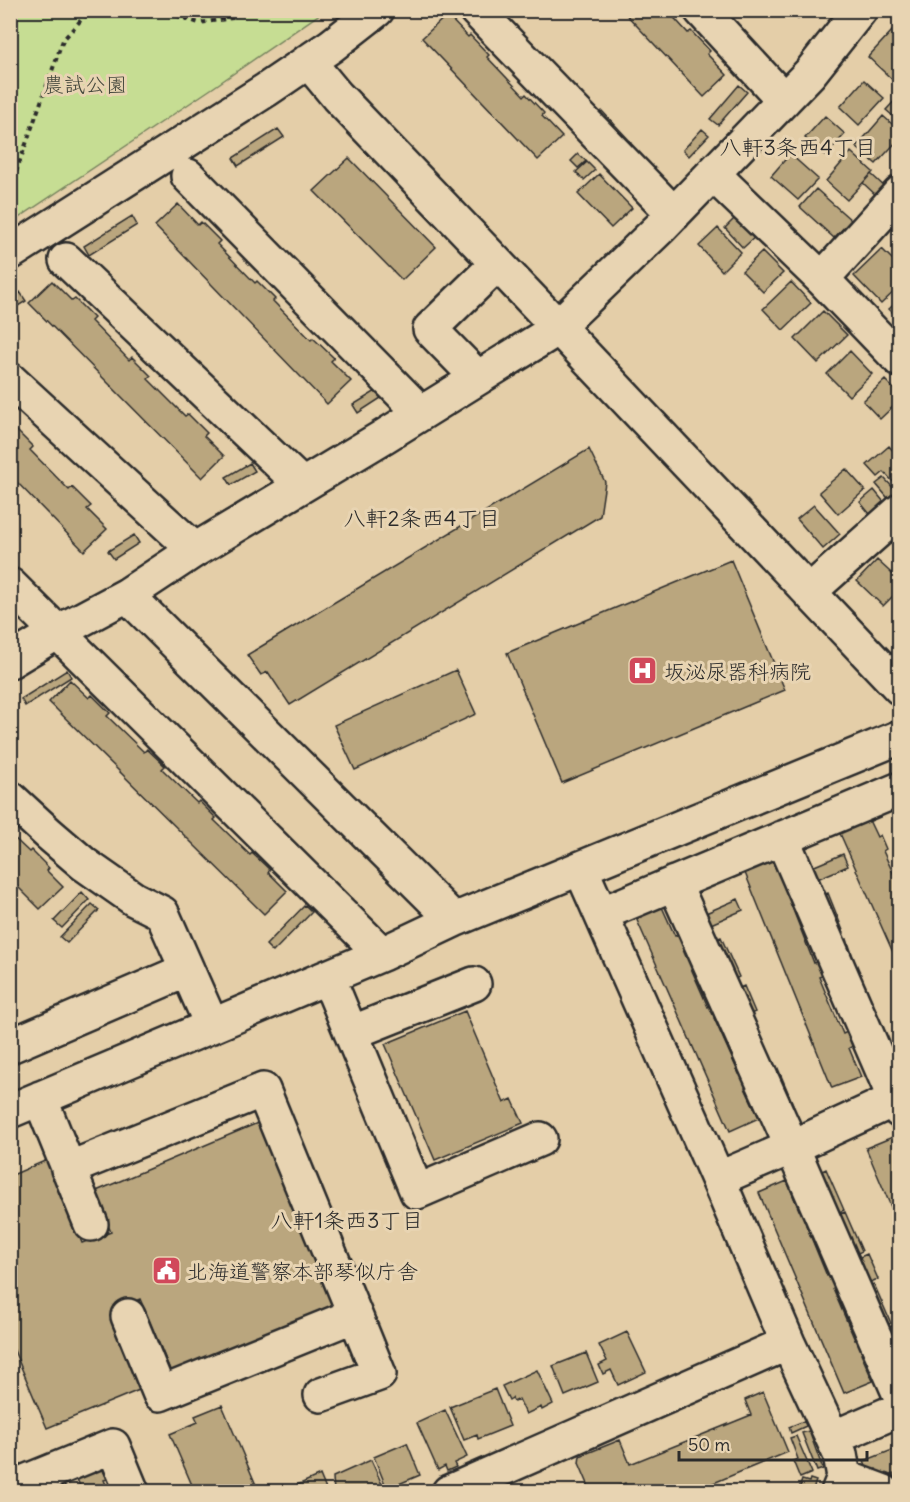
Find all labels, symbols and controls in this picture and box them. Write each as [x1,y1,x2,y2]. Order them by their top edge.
park label: 農試公園 [43,71,127,98]
district label: 八軒3条西4丁目 [719,133,877,161]
district label: 八軒2条西4丁目 [344,504,500,532]
hospital icon: 坂泌尿器科病院 [627,655,659,687]
place label: 坂泌尿器科病院 [664,658,811,685]
district label: 八軒1条西3丁目 [270,1206,424,1234]
public building icon: 北海道警察本部琴似庁舎 [150,1255,182,1287]
place label: 北海道警察本部琴似庁舎 [187,1258,418,1285]
scale bar [679,1424,866,1462]
text: 50 m [688,1433,730,1456]

